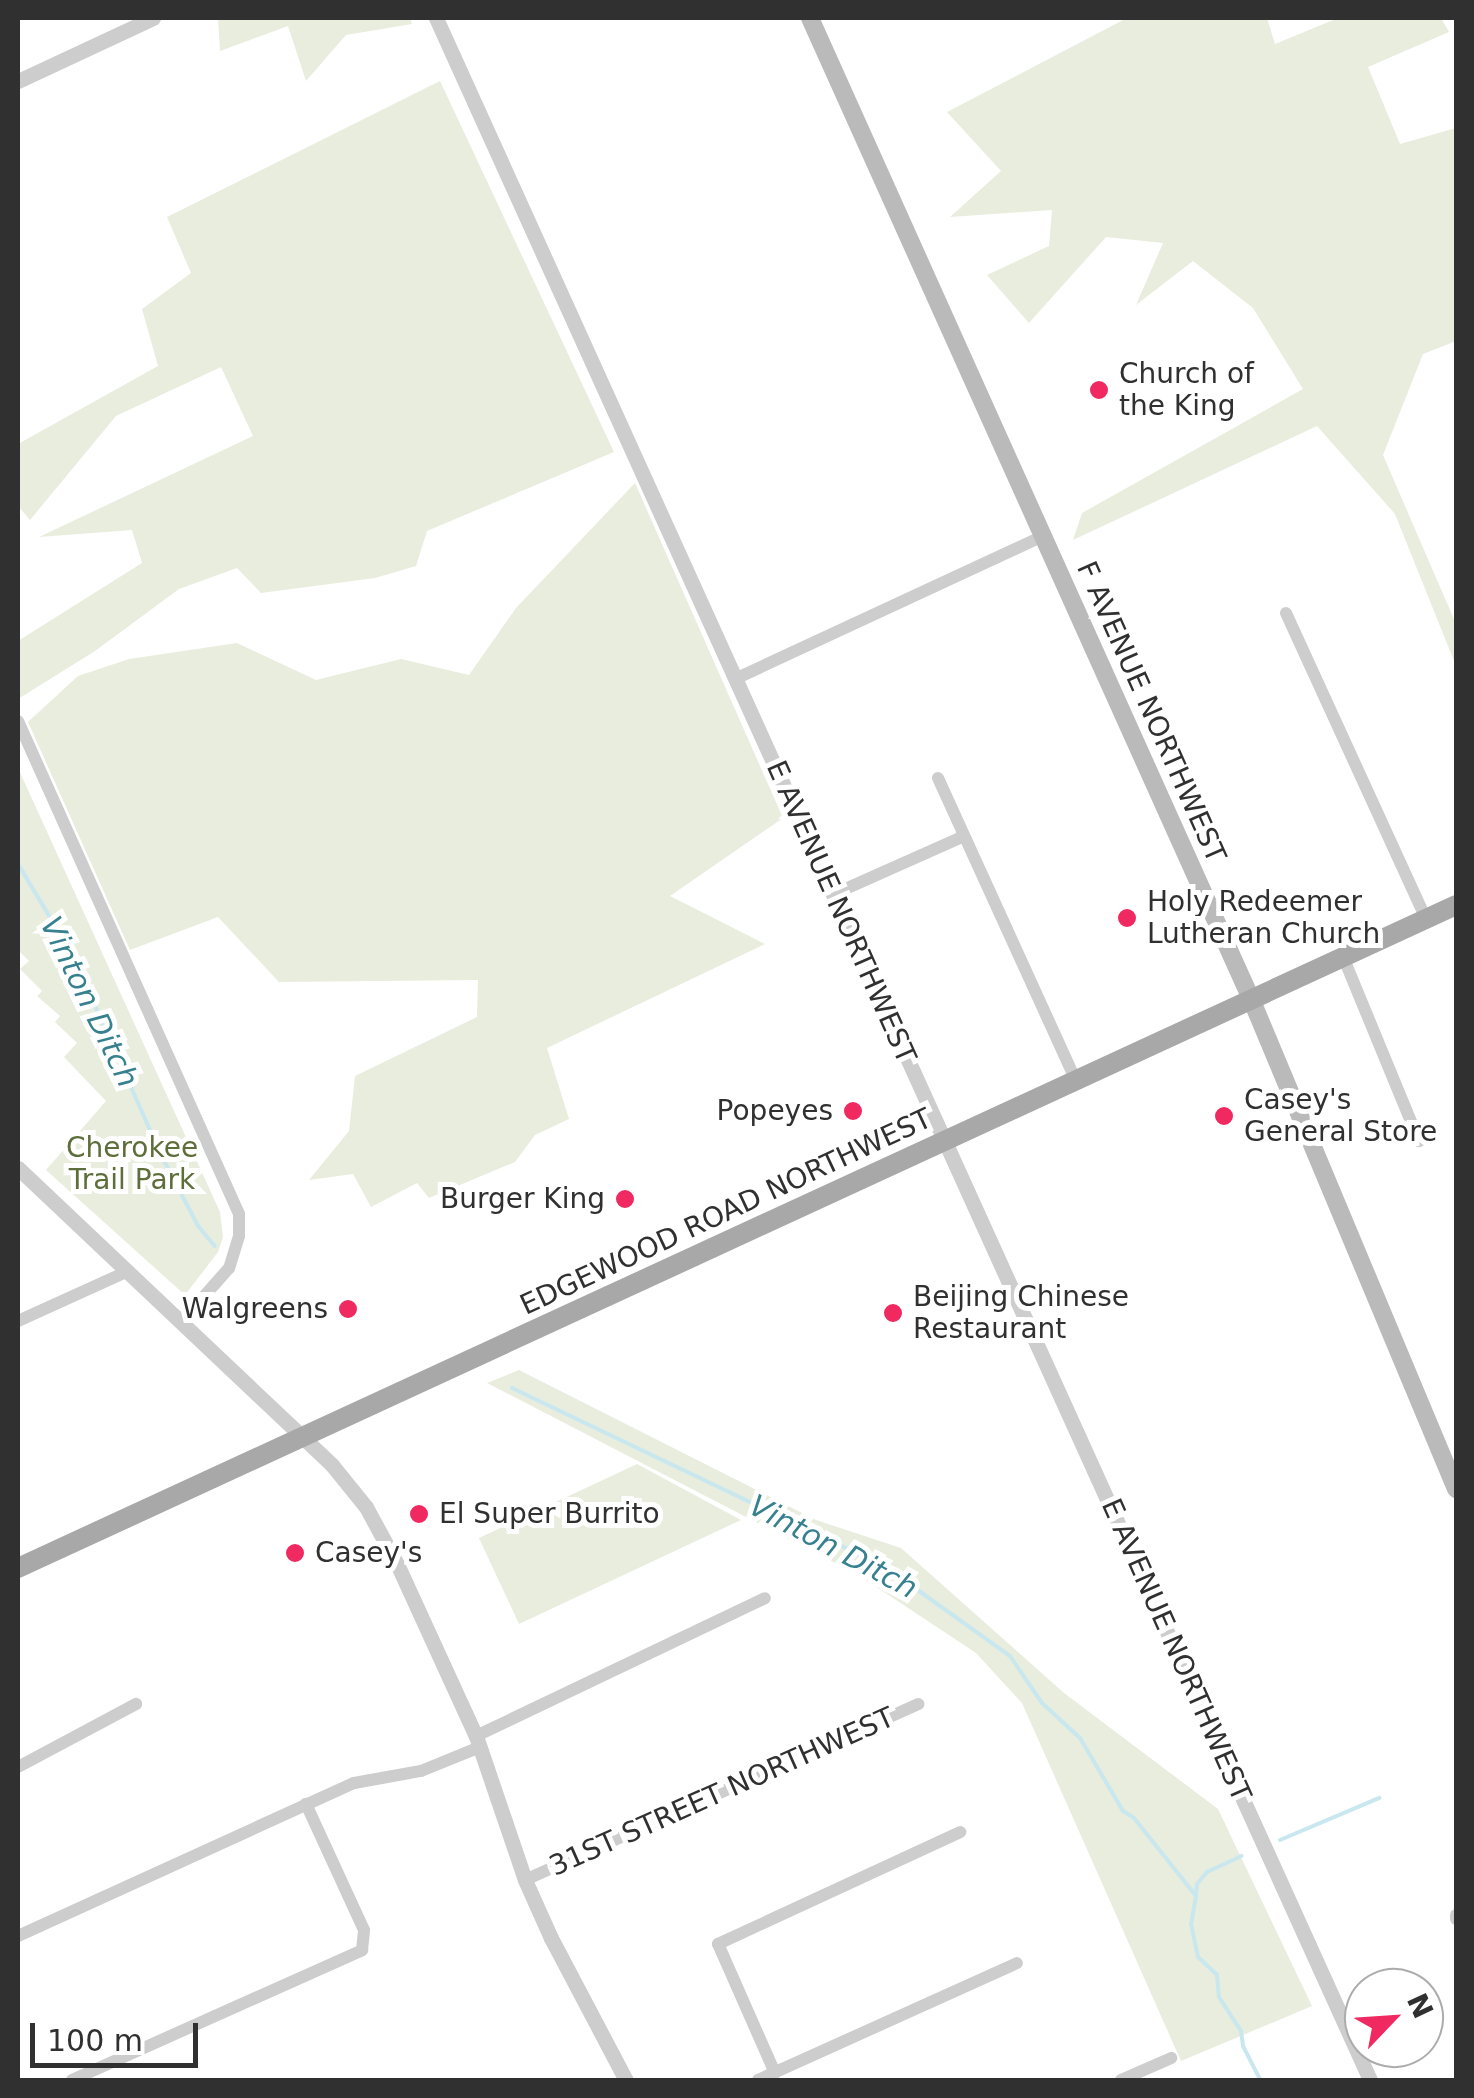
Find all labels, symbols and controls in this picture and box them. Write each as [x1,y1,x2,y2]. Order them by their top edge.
place label: Church of the King [1119,357,1254,423]
marker: Church of the King [1088,379,1110,401]
street label: F AVENUE NORTHWEST [1069,556,1233,868]
street label: E AVENUE NORTHWEST [759,756,923,1068]
place label: Holy Redeemer Lutheran Church [1147,885,1380,951]
marker: Holy Redeemer Lutheran Church [1116,907,1138,929]
water label: Vinton Ditch [32,911,146,1093]
place label: Casey's General Store [1244,1083,1437,1149]
place label: Popeyes [717,1094,833,1128]
marker: Popeyes [842,1100,864,1122]
street label: EDGEWOOD ROAD NORTHWEST [515,1102,937,1322]
marker: Casey's General Store [1213,1105,1235,1127]
park label: Cherokee Trail Park [66,1131,198,1197]
place label: Burger King [440,1182,605,1216]
marker: Burger King [614,1188,636,1210]
place label: Beijing Chinese Restaurant [913,1280,1129,1346]
place label: Walgreens [182,1292,328,1326]
marker: Walgreens [337,1298,359,1320]
marker: Beijing Chinese Restaurant [882,1302,904,1324]
water label: Vinton Ditch [743,1488,923,1606]
street label: E AVENUE NORTHWEST [1094,1494,1258,1806]
place label: El Super Burrito [439,1497,660,1531]
marker: El Super Burrito [408,1503,430,1525]
place label: Casey's [315,1536,422,1570]
marker: Casey's [284,1542,306,1564]
street label: 31ST STREET NORTHWEST [544,1701,900,1883]
north arrow [1344,1968,1444,2068]
text: N [1400,1988,1440,2024]
scale bar [35,2003,202,2065]
text: 100 m [47,2023,143,2058]

